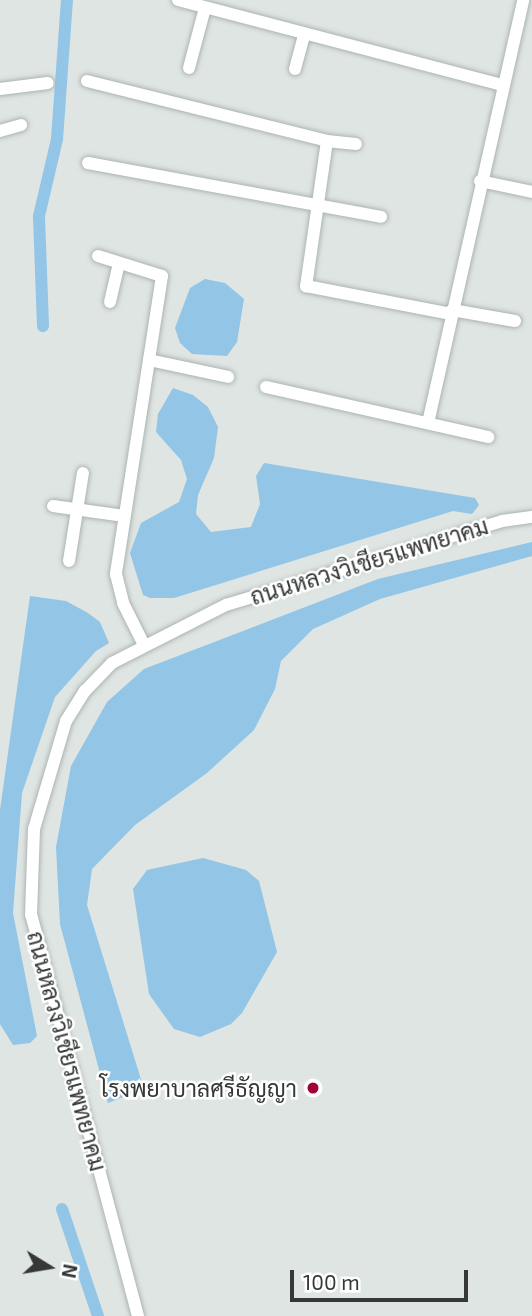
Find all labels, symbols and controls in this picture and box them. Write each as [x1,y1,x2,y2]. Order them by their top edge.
street label: ถนนหลวงวิเชียรแพทยาคม [247,512,491,610]
street label: ถนนหลวงวิเชียรแพทยาคม [22,928,112,1174]
place label: โรงพยาบาลศรีธัญญา [100,1074,297,1102]
marker: โรงพยาบาลศรีธัญญา [303,1078,323,1098]
north arrow [14,1232,84,1302]
scale bar [294,1256,472,1300]
text: N [58,1262,83,1280]
text: 100 m [303,1269,360,1294]

